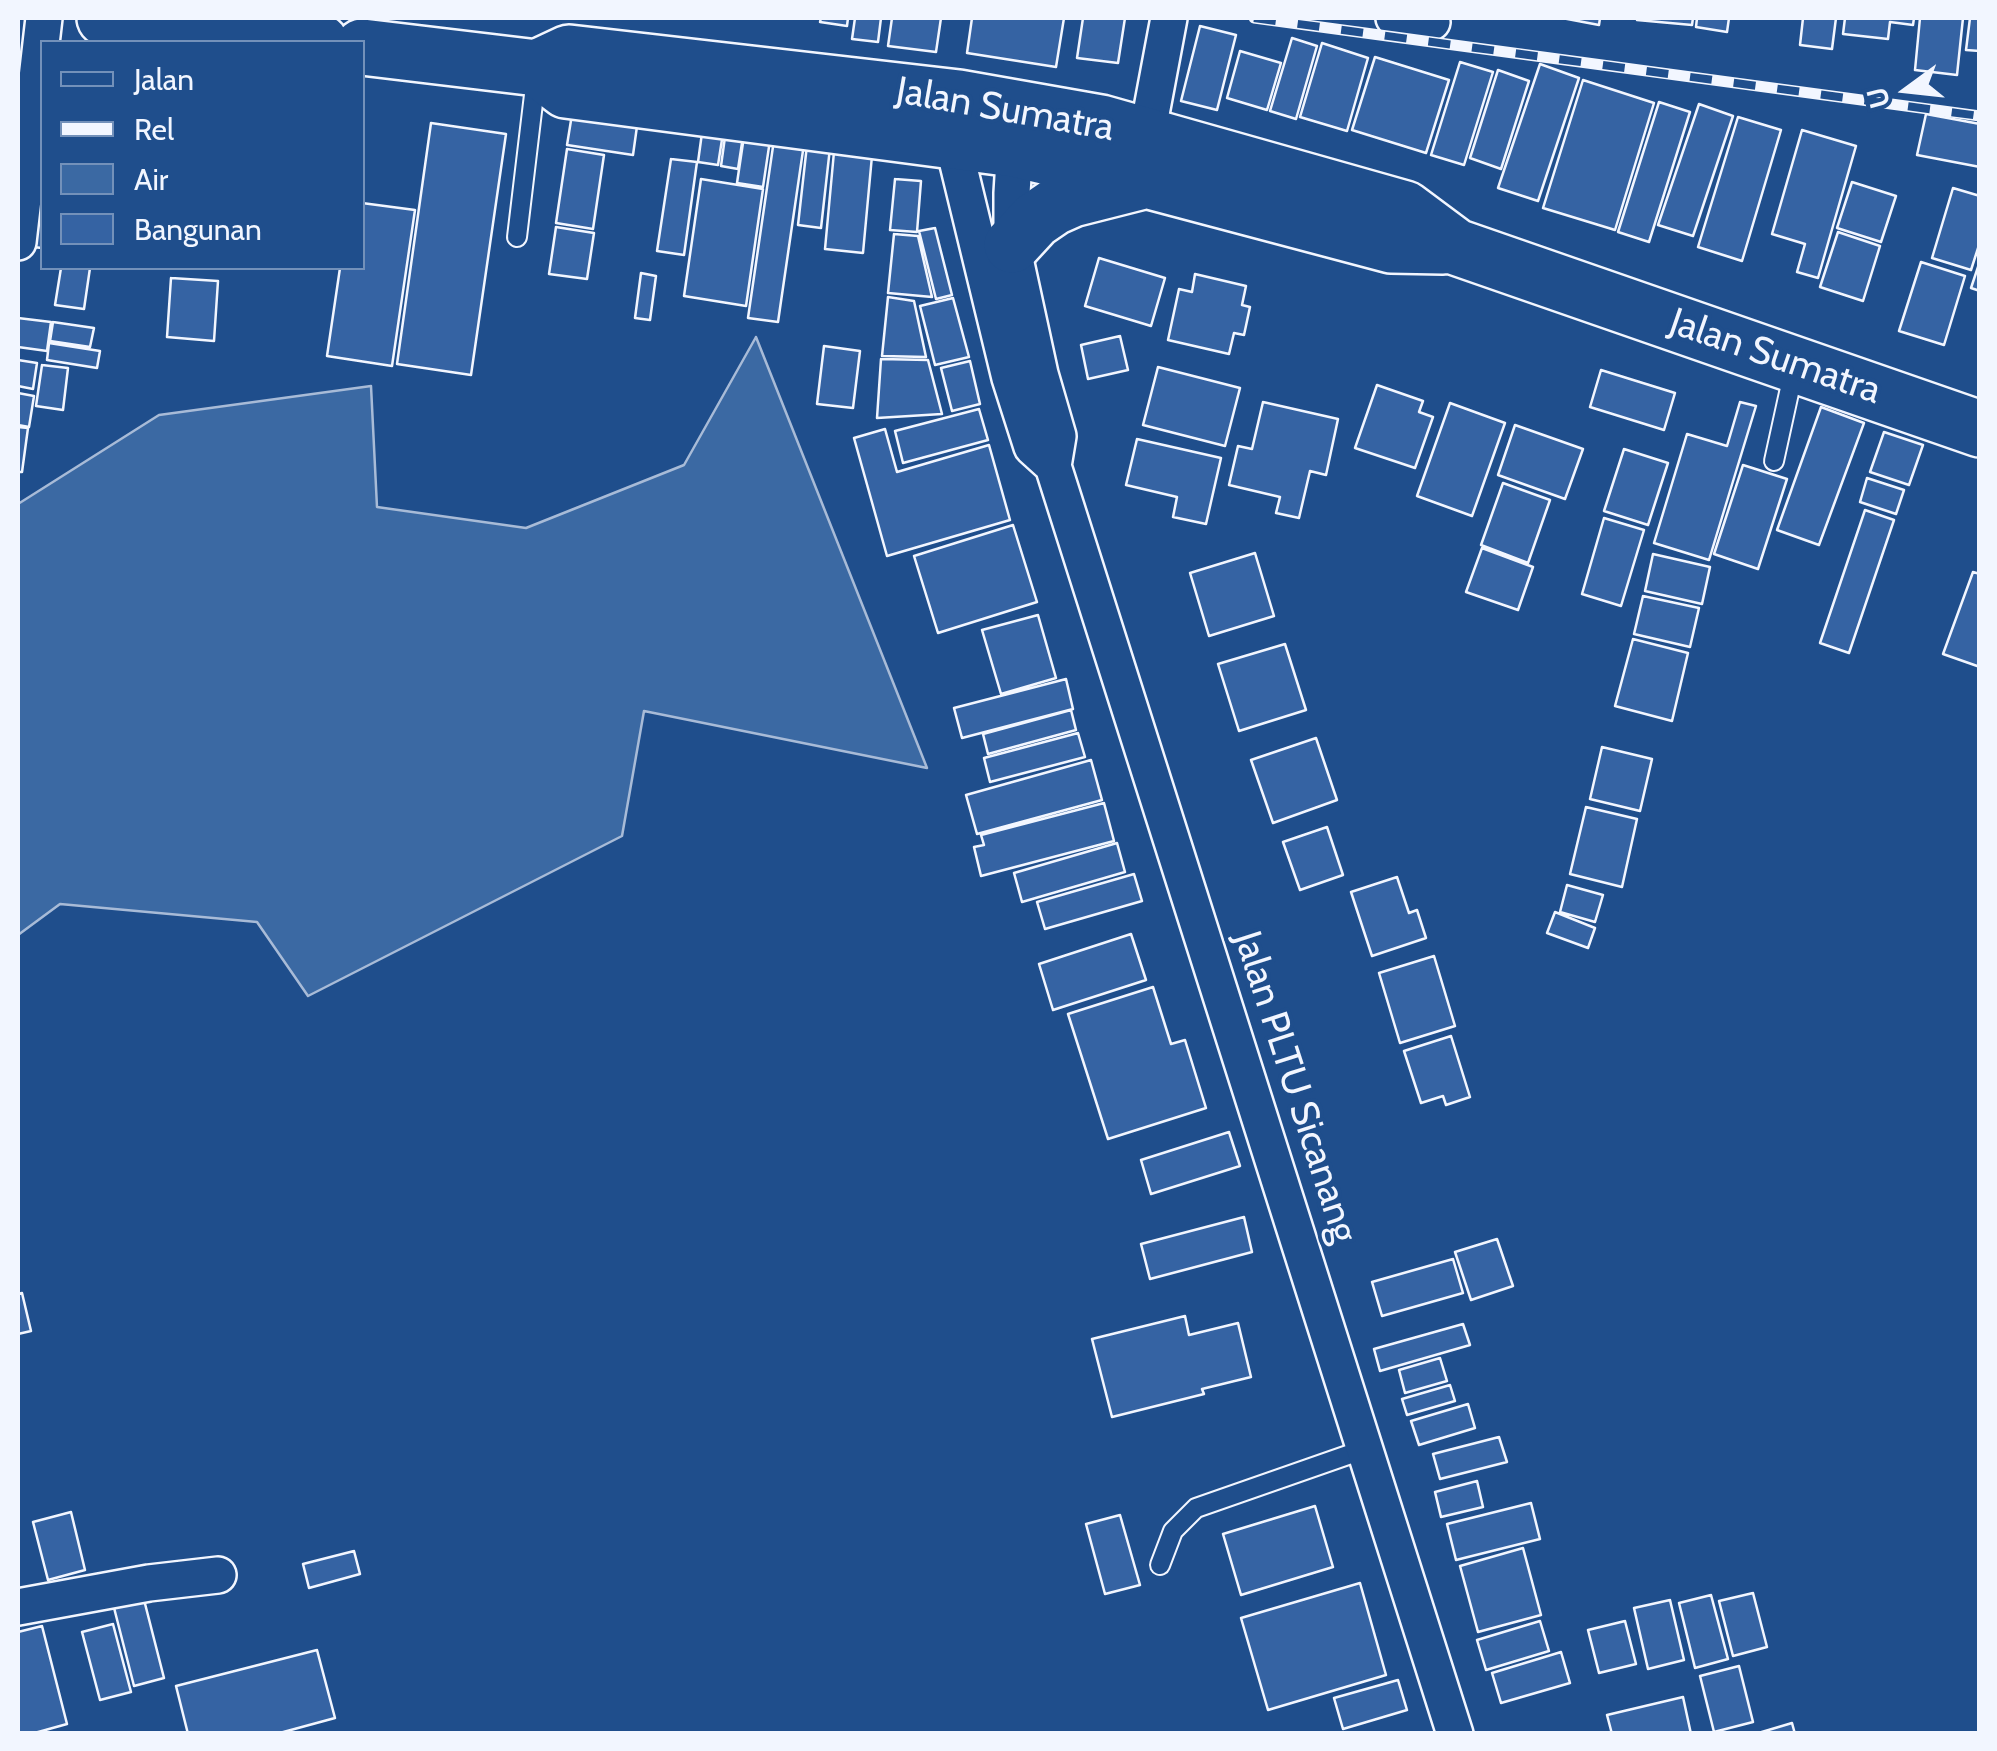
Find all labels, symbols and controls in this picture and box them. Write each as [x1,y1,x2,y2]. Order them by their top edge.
legend [40,40,365,270]
north arrow [1857,40,1957,140]
text: Jalan [134,61,194,98]
street label: Jalan Sumatra [893,68,1117,152]
text: U [1859,84,1897,112]
text: Rel [134,111,174,148]
text: Air [134,161,168,198]
text: Bangunan [134,211,262,248]
street label: Jalan Sumatra [1663,300,1887,414]
street label: Jalan PLTU Sicanang [1223,926,1367,1248]

